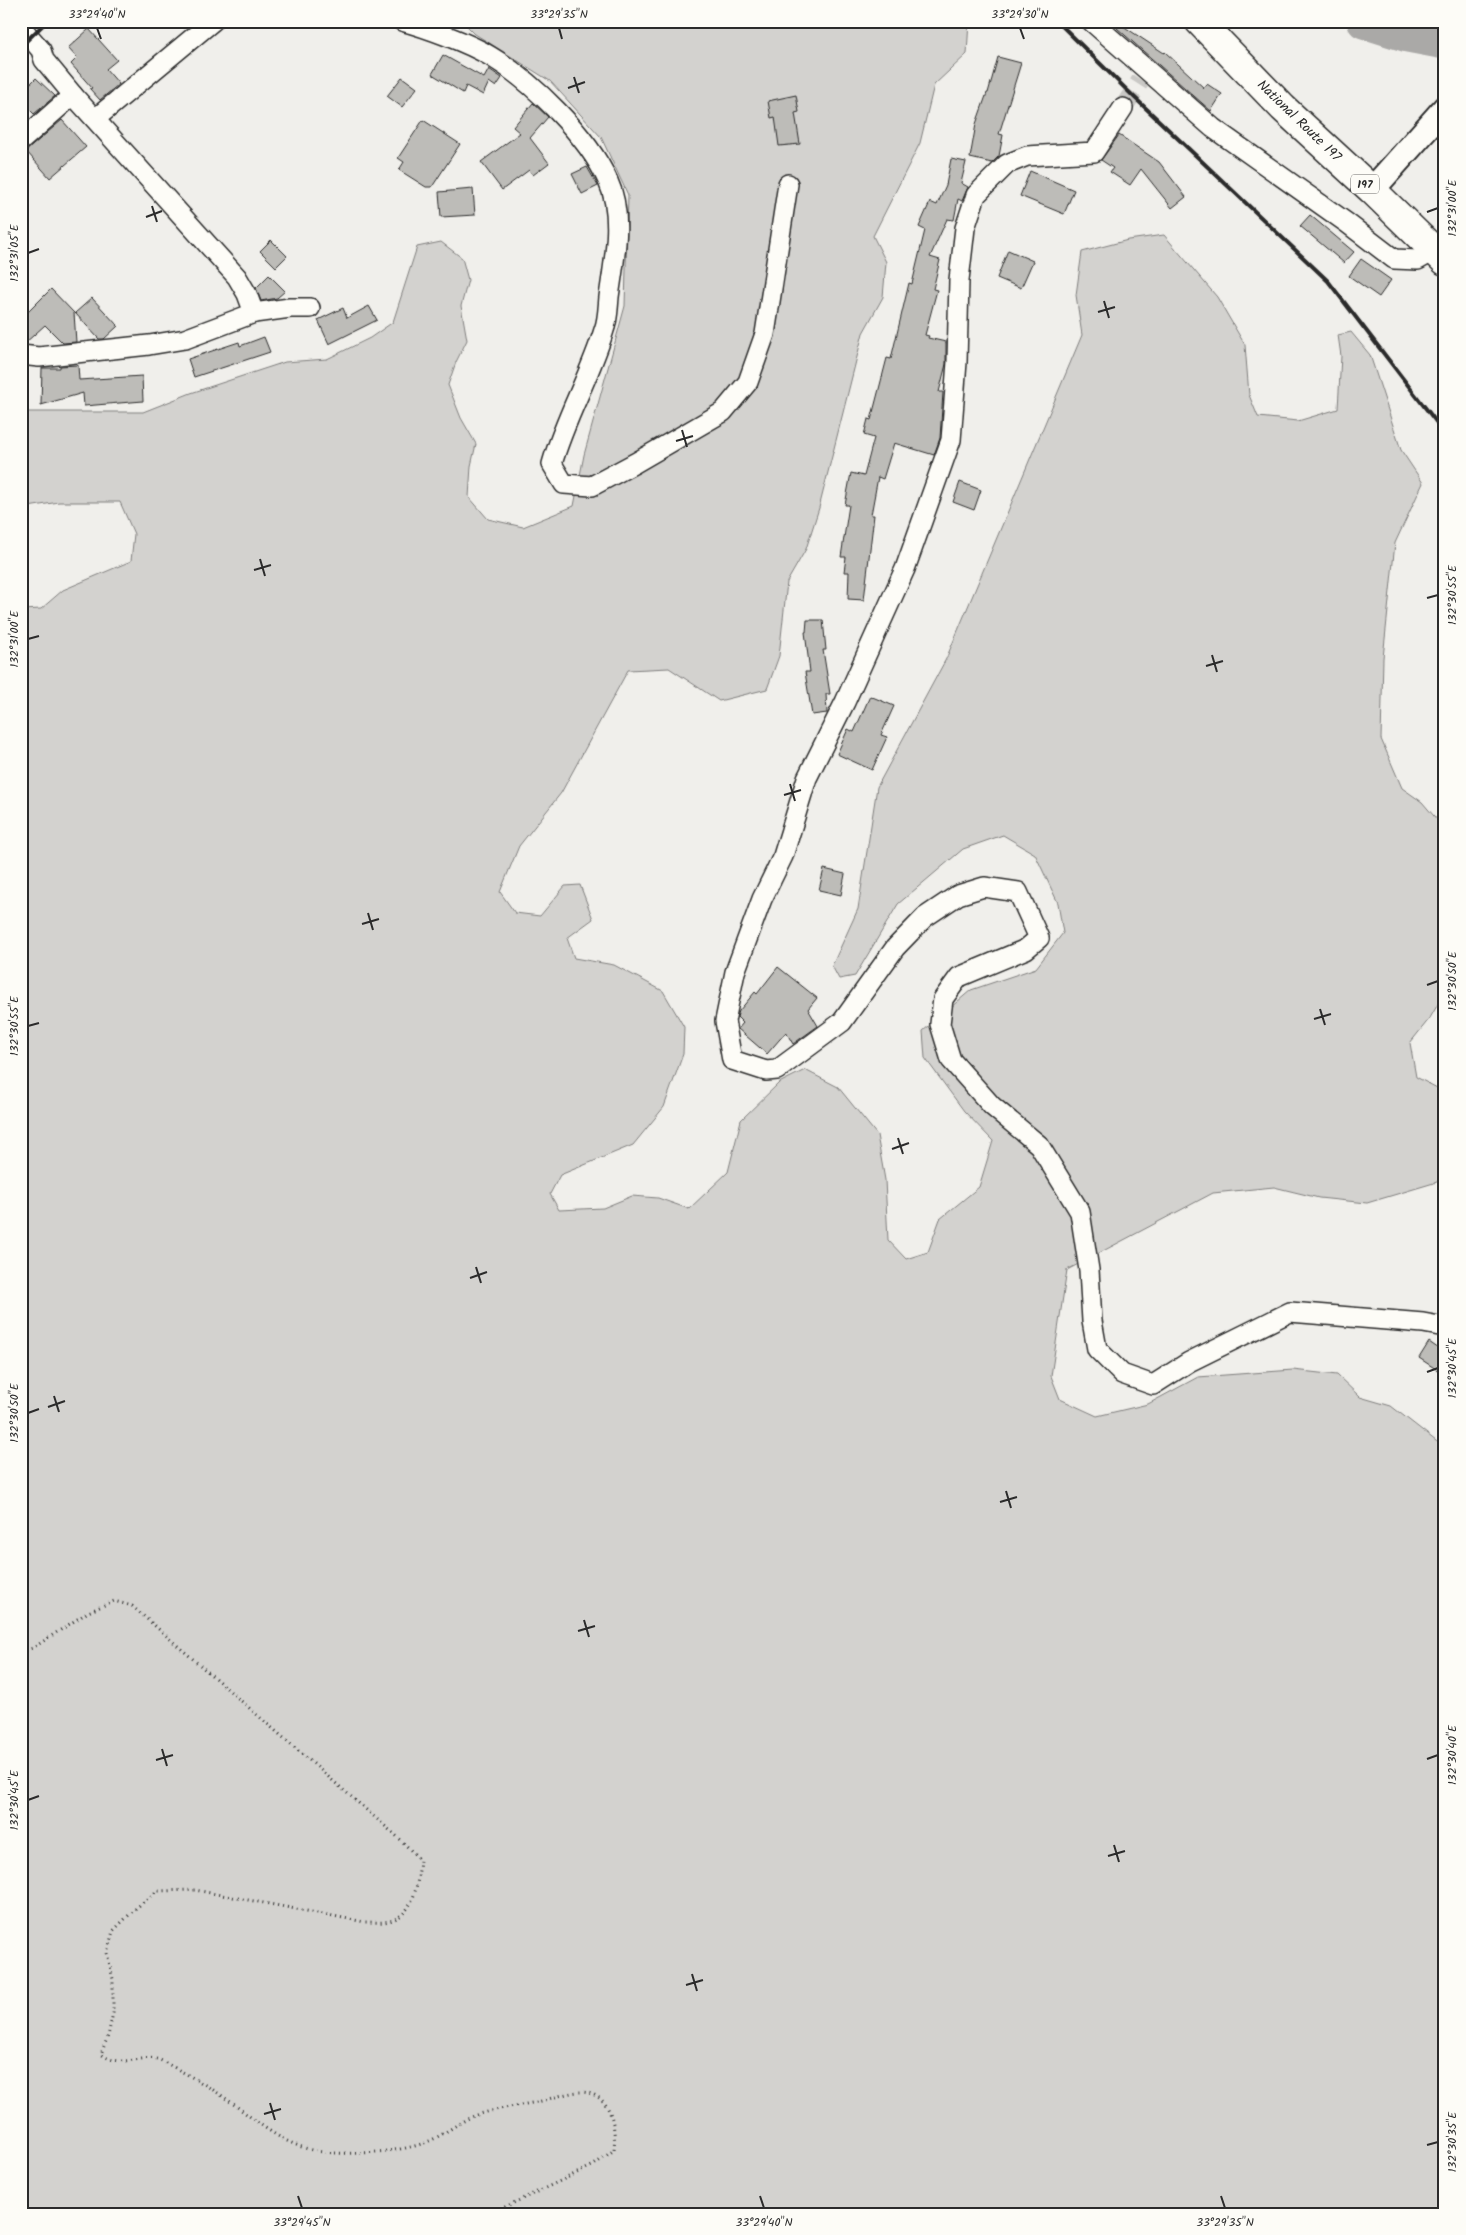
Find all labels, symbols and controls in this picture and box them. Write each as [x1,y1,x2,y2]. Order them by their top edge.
text: 33°29'40"N [68,5,126,24]
text: 33°29'35"N [530,5,588,24]
text: 33°29'30"N [991,5,1049,24]
street label: National Route 197 [1252,75,1347,168]
road number: 197 [1351,174,1379,193]
text: 132°31'00"E [1443,179,1462,237]
text: 132°31'05"E [5,223,24,282]
text: 132°30'55"E [1443,564,1462,625]
text: 132°31'00"E [5,610,24,668]
text: 132°30'50"E [1443,950,1462,1011]
text: 132°30'55"E [5,995,24,1056]
text: 132°30'45"E [1443,1337,1462,1398]
text: 132°30'50"E [5,1382,24,1443]
text: 132°30'40"E [1443,1724,1462,1785]
text: 132°30'45"E [5,1769,24,1830]
text: 132°30'35"E [1443,2111,1462,2172]
text: 33°29'45"N [273,2213,331,2232]
text: 33°29'40"N [735,2213,793,2232]
text: 33°29'35"N [1196,2213,1254,2232]

